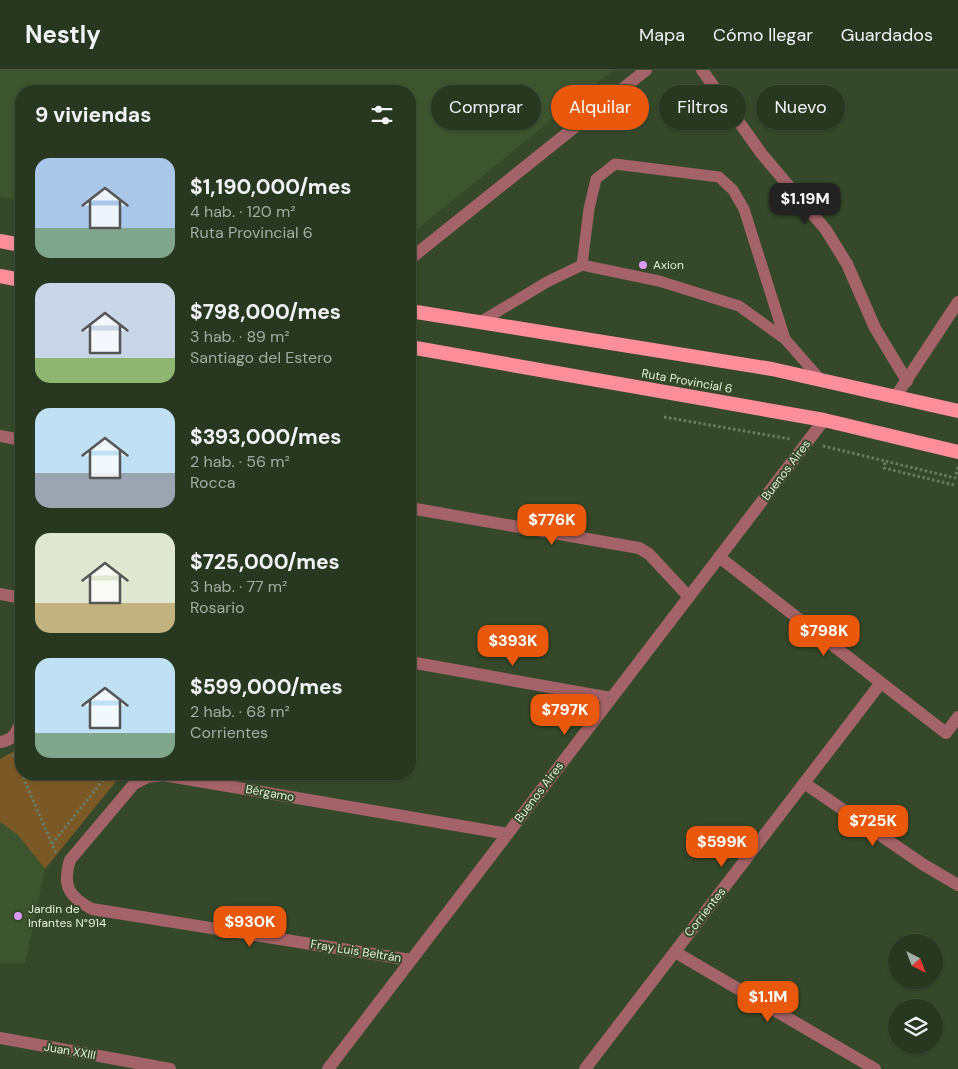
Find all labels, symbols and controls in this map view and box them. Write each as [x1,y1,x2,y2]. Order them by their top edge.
text: Nestly [25,19,101,50]
text: Mapa [639,23,685,47]
text: Cómo llegar [713,23,813,47]
text: Guardados [841,23,933,47]
chip: Comprar [431,85,541,130]
chip: Alquilar [551,85,649,130]
chip: Filtros [659,85,746,130]
chip: Nuevo [756,85,845,130]
text: 9 viviendas [35,101,151,129]
icon: filters [368,101,396,129]
text: $1,190,000/mes [190,173,351,201]
icon: home [75,178,135,238]
pin: $1.19M [764,182,846,225]
text: $1.19M [780,188,830,209]
text: 4 hab. · 120 m² [190,201,296,222]
text: Ruta Provincial 6 [190,222,313,243]
place label: Axion [653,257,684,273]
marker: Axion [637,259,649,271]
text: $798,000/mes [190,298,341,326]
icon: home [75,303,135,363]
text: 3 hab. · 89 m² [190,326,290,347]
text: Santiago del Estero [190,347,332,368]
street label: Ruta Provincial 6 [640,365,734,397]
text: $393,000/mes [190,423,342,451]
icon: home [75,428,135,488]
street label: Buenos Aires [758,436,814,504]
text: 2 hab. · 56 m² [190,451,290,472]
text: Rocca [190,472,236,493]
pin: $776K [517,504,587,546]
text: $776K [528,509,576,530]
text: $725,000/mes [190,548,340,576]
icon: home [75,553,135,613]
text: 3 hab. · 77 m² [190,576,287,597]
text: Rosario [190,597,245,618]
pin: $798K [789,614,859,657]
text: $798K [800,620,848,641]
pin: $393K [478,624,548,667]
text: $393K [488,630,538,651]
text: $599,000/mes [190,673,343,701]
icon: home [75,678,135,738]
pin: $797K [530,694,600,736]
text: $797K [541,699,589,720]
text: 2 hab. · 68 m² [190,701,290,722]
text: Corrientes [190,722,268,743]
street label: Buenos Aires [511,758,567,826]
street label: Bérgamo [244,781,296,805]
pin: $725K [838,804,908,847]
text: $725K [849,810,897,831]
pin: $599K [687,826,757,868]
text: $599K [697,831,747,852]
street label: Corrientes [681,884,729,940]
place label: Jardin de Infantes N°914 [28,901,106,931]
pin: $930K [215,906,285,948]
marker: Jardin de Infantes N°914 [12,910,24,922]
text: $930K [224,911,276,932]
north arrow [888,934,942,989]
map controls [888,934,943,1054]
street label: Fray Luis Beltrán [309,936,403,966]
pin: $1.1M [733,980,803,1023]
text: $1.1M [749,986,788,1007]
button: layers [888,999,943,1054]
street label: Juan XXIII [43,1039,97,1063]

